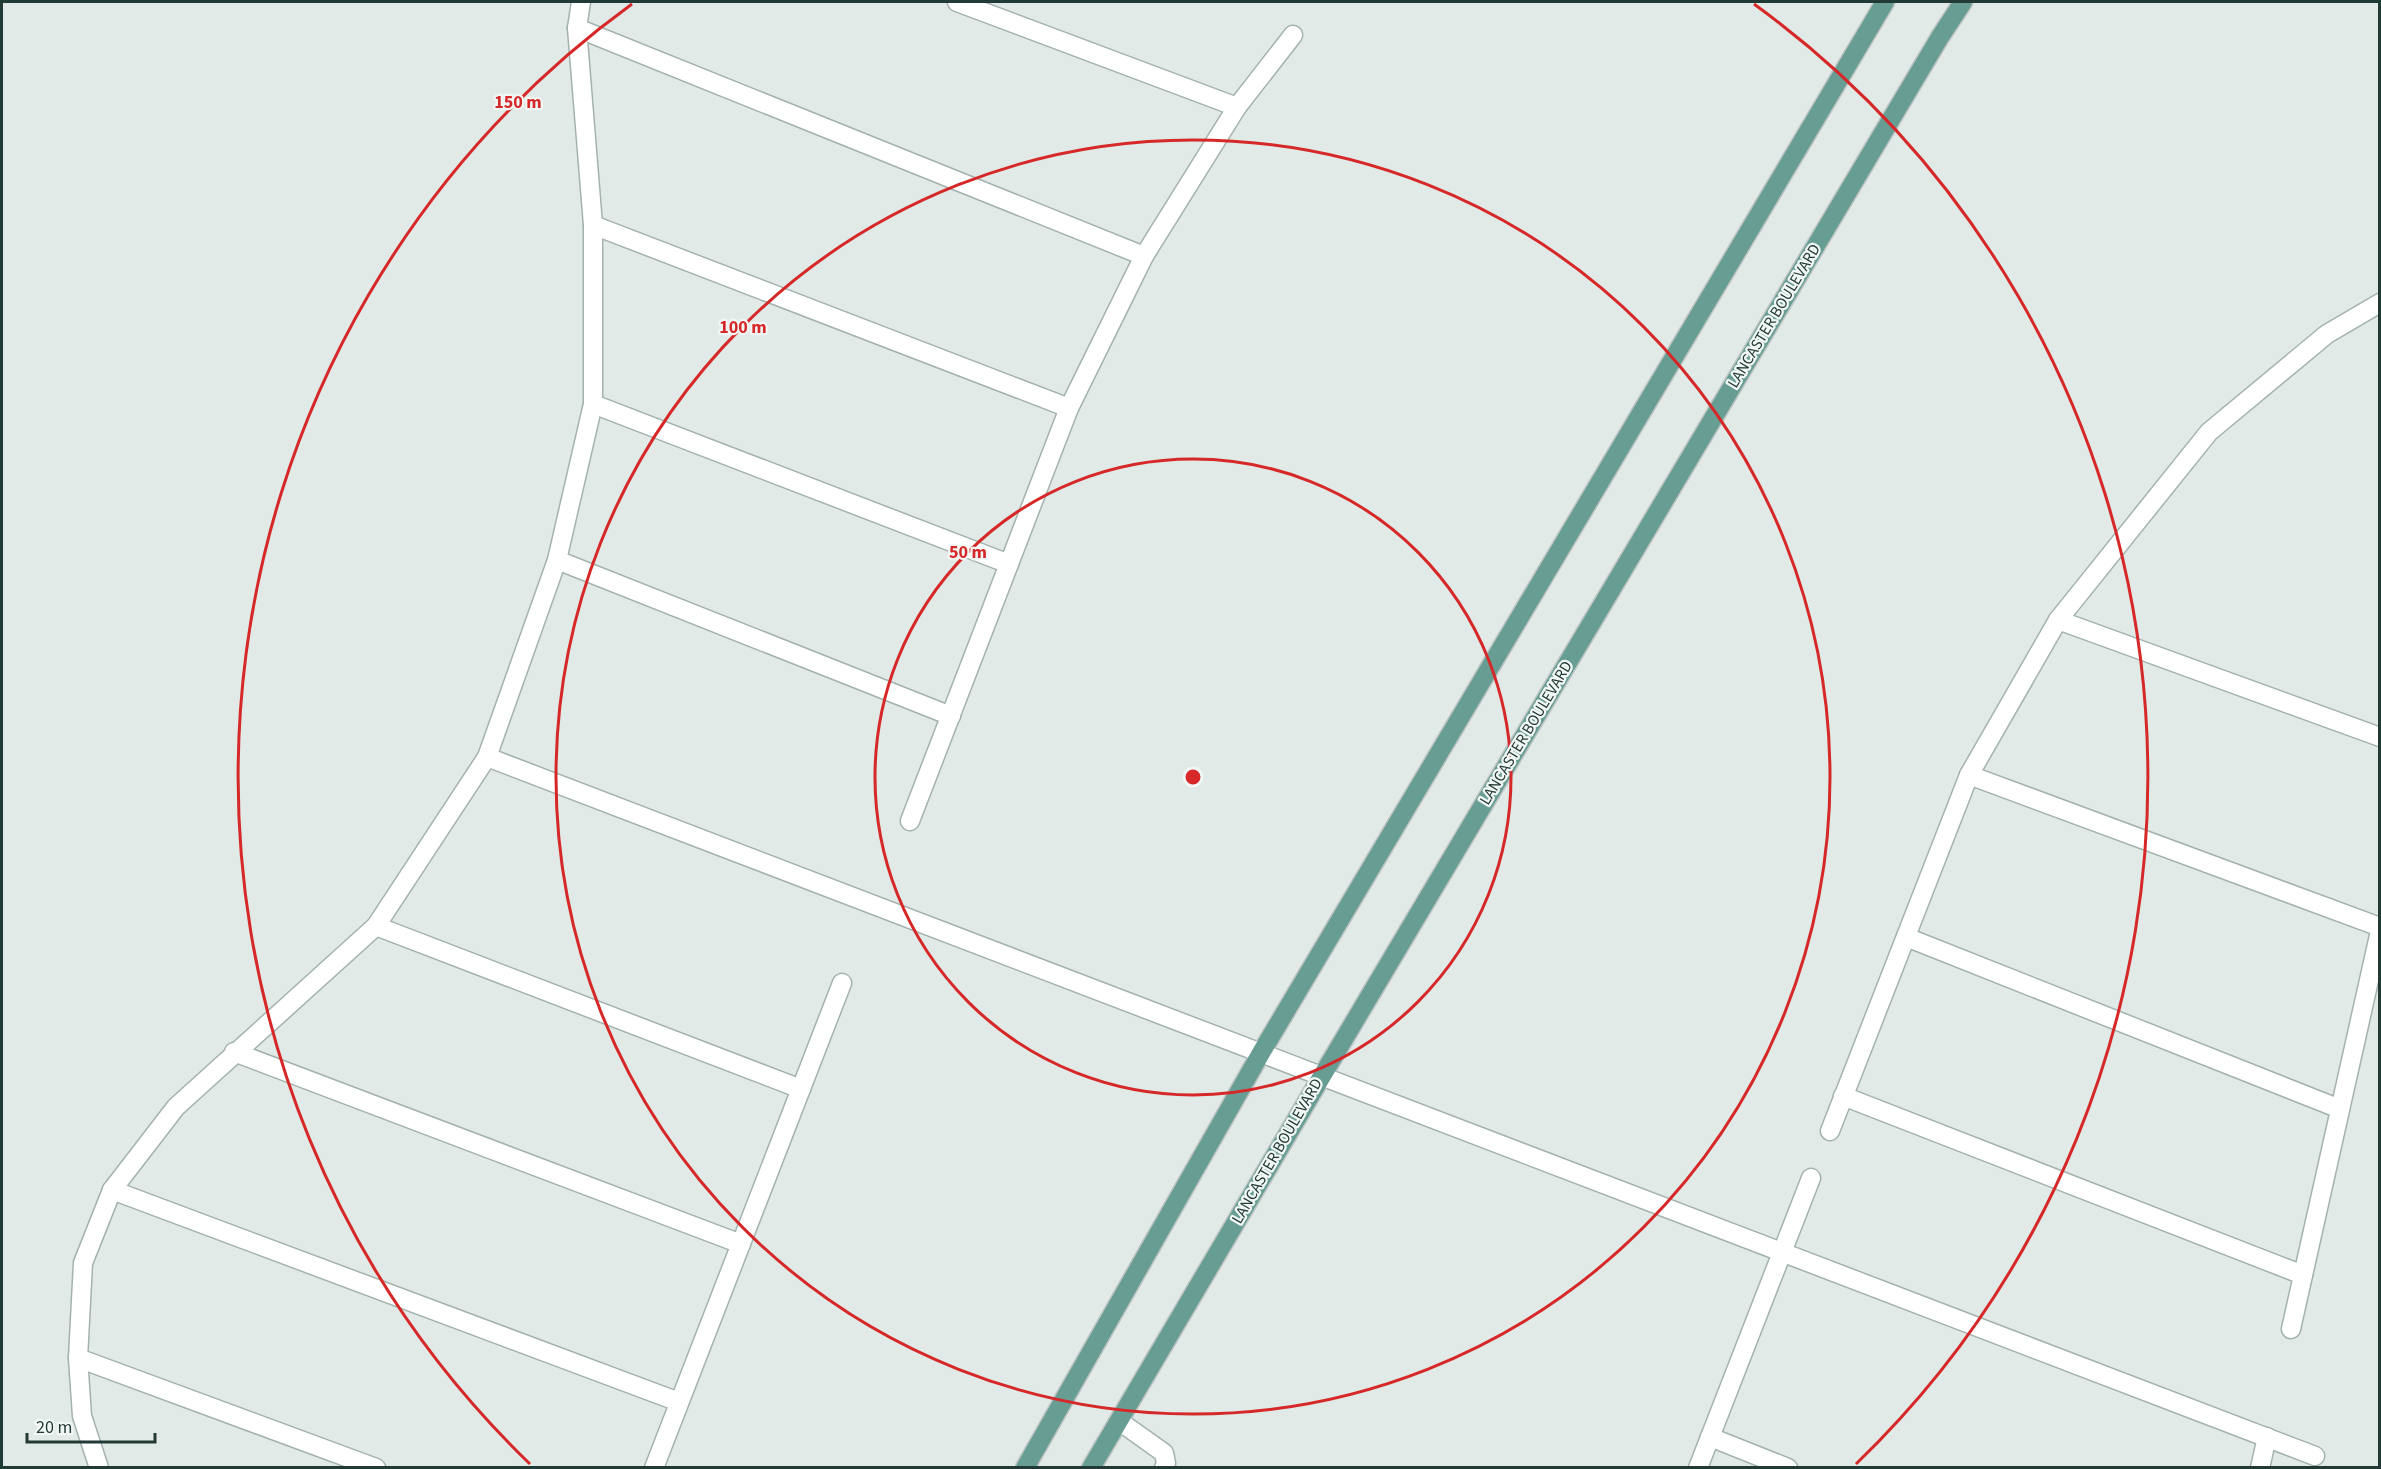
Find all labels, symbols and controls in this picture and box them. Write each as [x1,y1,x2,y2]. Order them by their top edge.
text: 150 m [494,90,542,115]
street label: LANCASTER BOULEVARD [1722,240,1826,392]
text: 100 m [719,315,767,340]
text: 50 m [949,540,987,565]
street label: LANCASTER BOULEVARD [1474,657,1578,809]
centre of rings [1183,767,1203,787]
street label: LANCASTER BOULEVARD [1226,1074,1328,1228]
scale bar [27,1406,154,1444]
text: 20 m [36,1415,72,1440]

